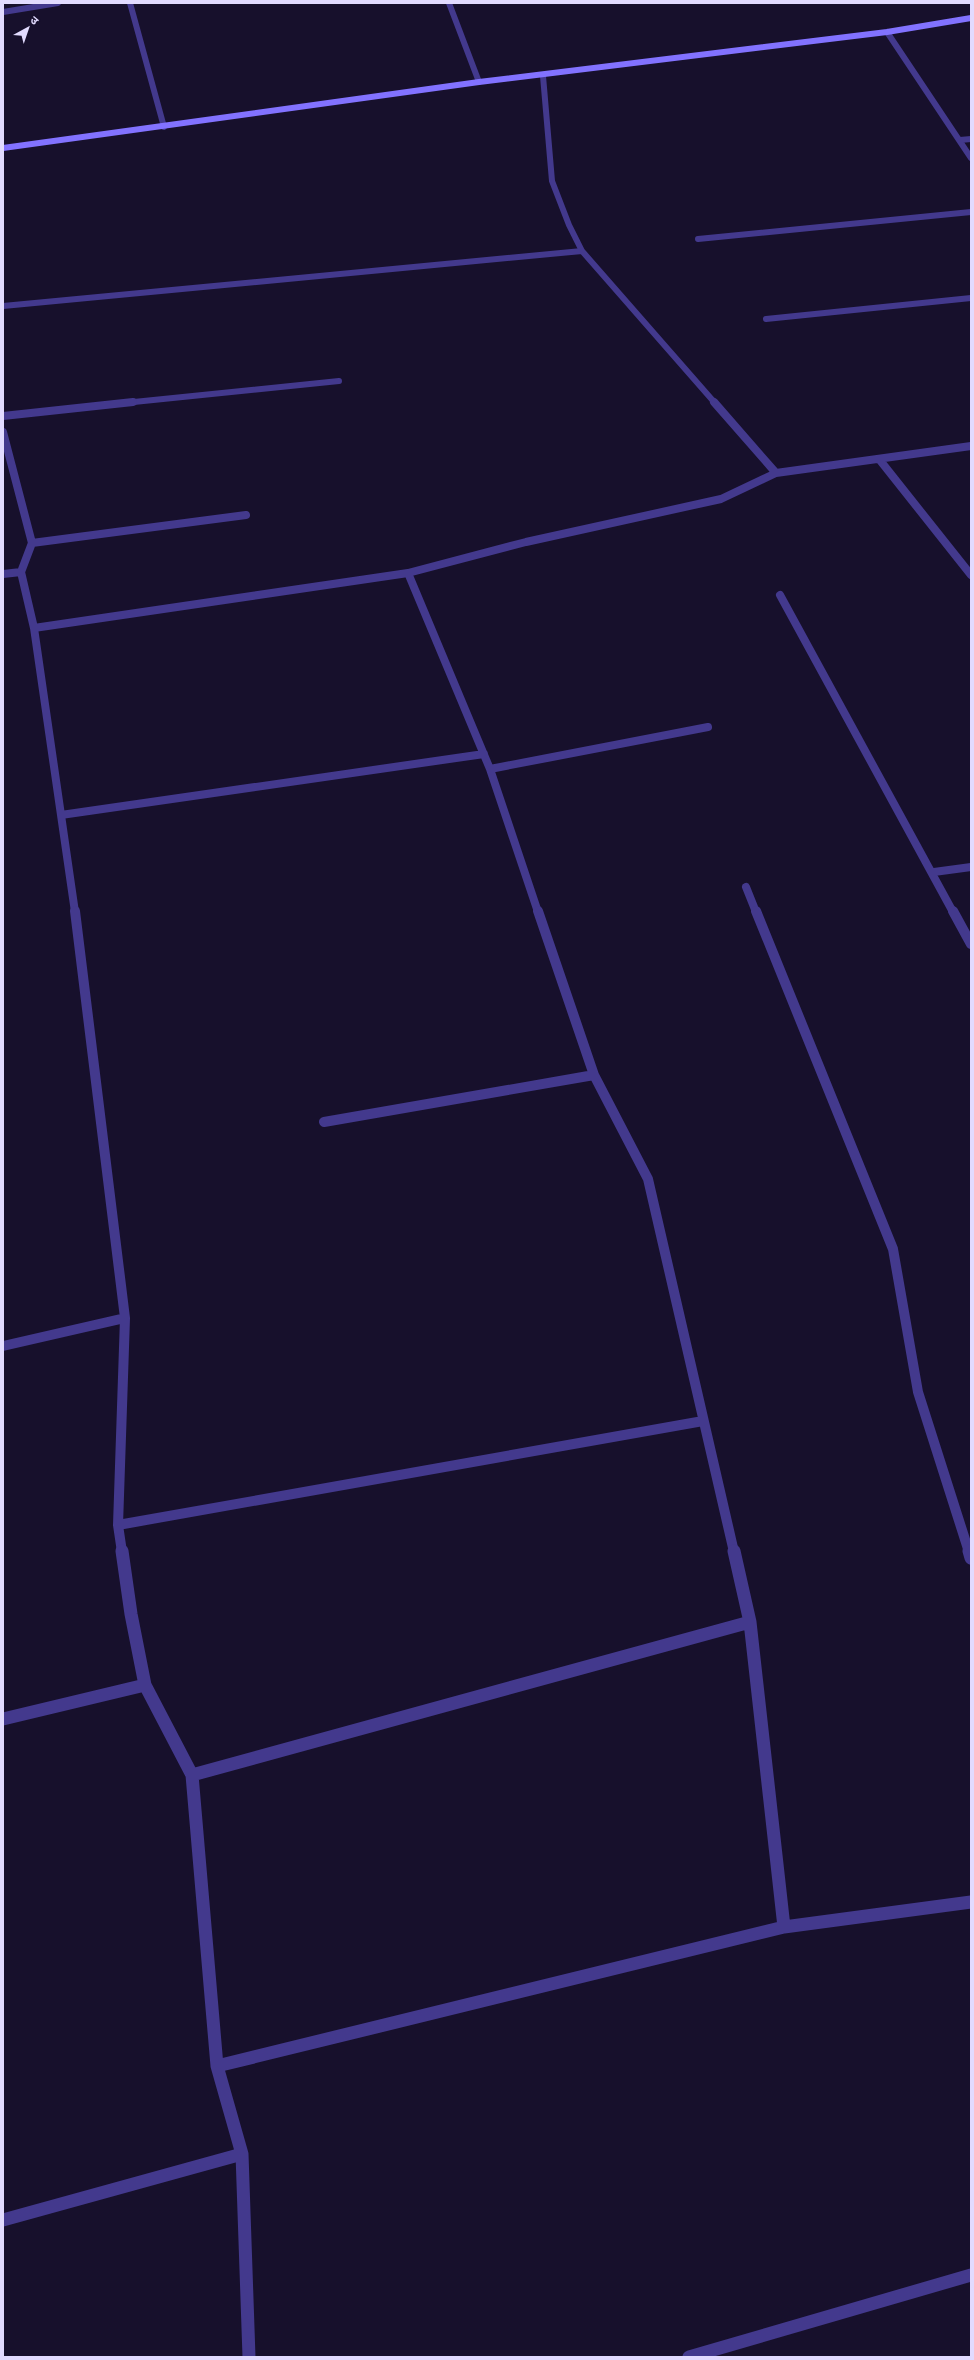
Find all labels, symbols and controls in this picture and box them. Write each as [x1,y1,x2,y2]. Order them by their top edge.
north arrow [8,8,48,48]
text: उ [27,13,42,28]

